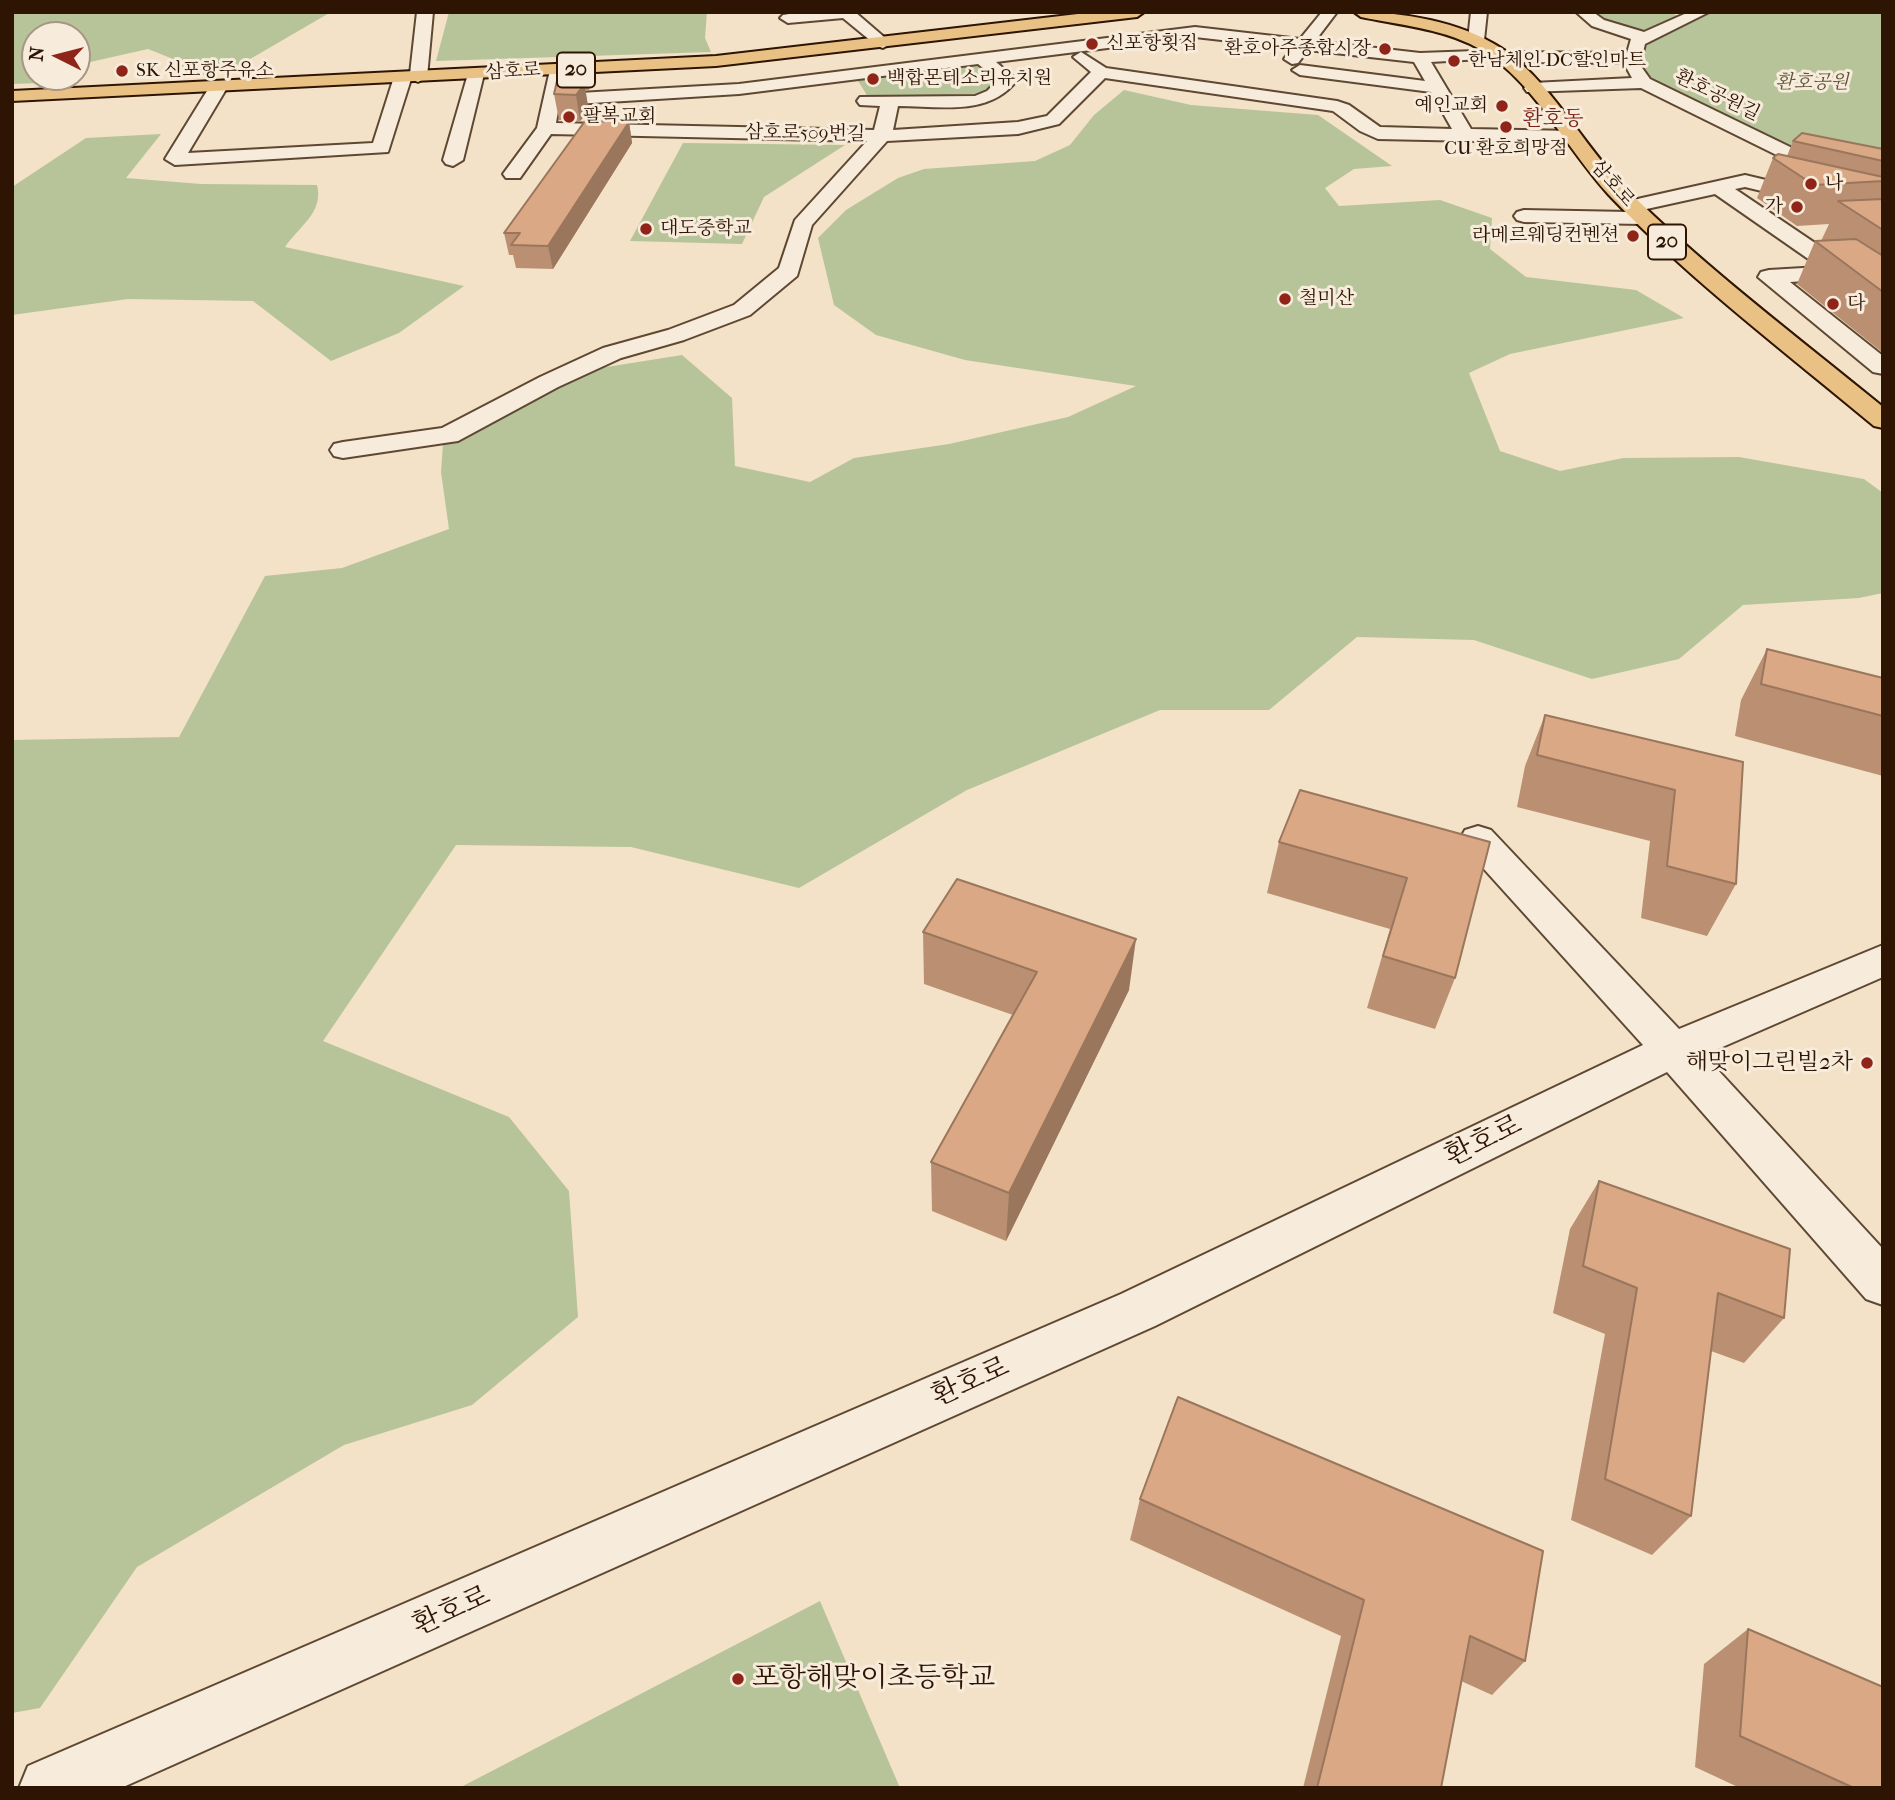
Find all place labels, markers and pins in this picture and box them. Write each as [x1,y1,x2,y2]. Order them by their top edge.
place label: 신포항횟집 [1106,33,1198,55]
marker: 신포항횟집 [1084,36,1100,52]
place label: 환호아주종합시장 [1224,38,1371,60]
marker: 환호아주종합시장 [1377,41,1393,57]
place label: 한남체인 DC할인마트 [1468,50,1646,72]
marker: 한남체인 DC할인마트 [1446,53,1462,69]
place label: SK 신포항주유소 [136,60,274,82]
marker: SK 신포항주유소 [114,63,130,79]
place label: 백합몬테소리유치원 [887,68,1052,90]
marker: 백합몬테소리유치원 [865,71,881,87]
place label: 예인교회 [1415,95,1488,117]
marker: 예인교회 [1494,98,1510,114]
place label: 팔복교회 [583,106,656,128]
marker: 팔복교회 [561,109,577,125]
marker: CU 환호희망점 [1498,119,1514,135]
place label: CU 환호희망점 [1444,138,1568,160]
place label: 나 [1825,173,1843,195]
marker: 나 [1803,176,1819,192]
place label: 가 [1765,196,1783,218]
marker: 가 [1789,199,1805,215]
place label: 대도중학교 [660,218,752,240]
marker: 대도중학교 [638,221,654,237]
place label: 라메르웨딩컨벤션 [1472,225,1619,247]
marker: 라메르웨딩컨벤션 [1625,228,1641,244]
place label: 철미산 [1299,288,1354,310]
marker: 철미산 [1277,291,1293,307]
place label: 다 [1847,293,1865,315]
marker: 다 [1825,296,1841,312]
place label: 해맞이그린빌2차 [1686,1049,1853,1077]
marker: 해맞이그린빌2차 [1859,1055,1875,1071]
place label: 포항해맞이초등학교 [752,1662,995,1696]
marker: 포항해맞이초등학교 [730,1671,746,1687]

